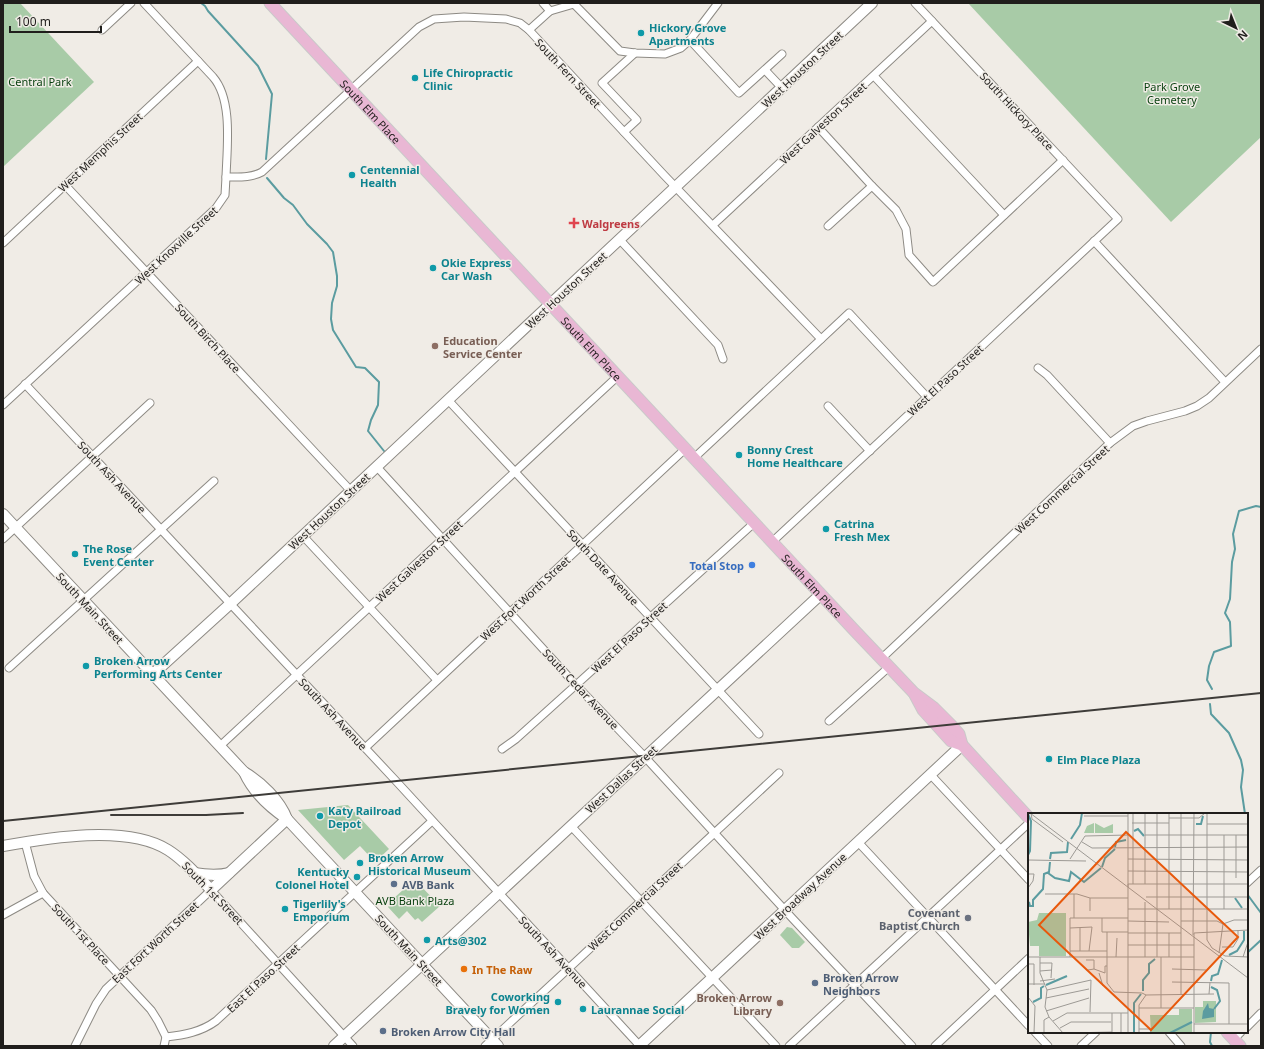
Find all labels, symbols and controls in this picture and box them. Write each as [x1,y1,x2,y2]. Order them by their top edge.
scale bar [10,8,101,34]
north arrow [1216,8,1256,48]
text: 100 m [16,13,51,30]
place label: Hickory Grove Apartments [649,20,727,48]
street label: West Houston Street [758,27,846,111]
text: N [1235,27,1252,44]
marker: Hickory Grove Apartments [636,28,646,38]
street label: South Fern Street [532,35,604,111]
place label: Life Chiropractic Clinic [423,65,513,93]
street label: South Hickory Place [977,69,1057,153]
marker: Life Chiropractic Clinic [410,73,420,83]
park label: Central Park [8,74,72,89]
street label: South Elm Place [337,76,404,147]
street label: West Galveston Street [776,79,870,167]
park label: Park Grove Cemetery [1144,79,1200,107]
street label: West Memphis Street [55,109,145,195]
place label: Centennial Health [360,162,420,190]
marker: Centennial Health [347,170,357,180]
street label: West Knoxville Street [131,203,221,287]
place label: Walgreens [582,216,640,231]
marker: Walgreens [569,218,579,228]
street label: West Houston Street [522,248,610,332]
place label: Okie Express Car Wash [441,255,511,283]
marker: Okie Express Car Wash [428,263,438,273]
street label: South Birch Place [172,300,244,376]
street label: South Elm Place [558,313,625,384]
place label: Education Service Center [443,333,522,361]
marker: Education Service Center [430,341,440,351]
street label: West El Paso Street [904,341,986,419]
street label: South Ash Avenue [75,438,149,516]
street label: West Commercial Street [1012,441,1112,537]
place label: Bonny Crest Home Healthcare [747,442,843,470]
marker: Bonny Crest Home Healthcare [734,450,744,460]
street label: West Houston Street [285,469,373,553]
place label: Catrina Fresh Mex [834,516,891,544]
street label: West Galveston Street [372,517,466,605]
marker: Catrina Fresh Mex [821,524,831,534]
street label: South Date Avenue [564,526,642,608]
place label: The Rose Event Center [83,541,154,569]
marker: The Rose Event Center [70,549,80,559]
street label: South Elm Place [779,550,846,621]
street label: West Fort Worth Street [477,552,573,644]
place label: Total Stop [689,558,744,573]
marker: Total Stop [747,560,757,570]
street label: South Main Street [53,569,127,647]
street label: West El Paso Street [588,598,670,676]
street label: South Cedar Avenue [540,645,622,733]
place label: Broken Arrow Performing Arts Center [94,653,222,681]
marker: Broken Arrow Performing Arts Center [81,661,91,671]
street label: South Ash Avenue [296,675,370,753]
street label: West Dallas Street [582,742,660,816]
place label: Elm Place Plaza [1057,752,1141,767]
marker: Elm Place Plaza [1044,754,1054,764]
place label: Katy Railroad Depot [328,803,401,831]
marker: Katy Railroad Depot [315,811,325,821]
inset map [1028,813,1248,1033]
street label: West Broadway Avenue [751,849,849,943]
place label: Broken Arrow Historical Museum [368,850,471,878]
street label: South 1st Street [179,858,247,928]
marker: Broken Arrow Historical Museum [355,858,365,868]
street label: West Commercial Street [585,858,685,954]
place label: Kentucky Colonel Hotel [275,864,350,892]
marker: Kentucky Colonel Hotel [352,872,362,882]
place label: AVB Bank [402,877,455,892]
marker: AVB Bank [389,879,399,889]
park label: AVB Bank Plaza [375,893,455,908]
place label: Tigerlily's Emporium [293,896,350,924]
street label: East Fort Worth Street [108,898,202,986]
street label: South 1st Place [49,900,113,968]
marker: Tigerlily's Emporium [280,904,290,914]
place label: Covenant Baptist Church [879,905,960,933]
street label: South Main Street [372,911,446,989]
street label: South Ash Avenue [516,913,590,991]
marker: Covenant Baptist Church [963,913,973,923]
place label: Arts@302 [435,933,487,948]
marker: Arts@302 [422,935,432,945]
street label: East El Paso Street [223,940,303,1016]
place label: In The Raw [472,962,533,977]
marker: In The Raw [459,964,469,974]
place label: Broken Arrow Neighbors [823,970,899,998]
marker: Broken Arrow Neighbors [810,978,820,988]
place label: Coworking Bravely for Women [445,989,550,1017]
place label: Broken Arrow Library [696,990,773,1018]
marker: Coworking Bravely for Women [553,997,563,1007]
marker: Broken Arrow Library [775,998,785,1008]
place label: Laurannae Social [591,1002,684,1017]
marker: Laurannae Social [578,1004,588,1014]
place label: Broken Arrow City Hall [391,1024,515,1039]
marker: Broken Arrow City Hall [378,1026,388,1036]

